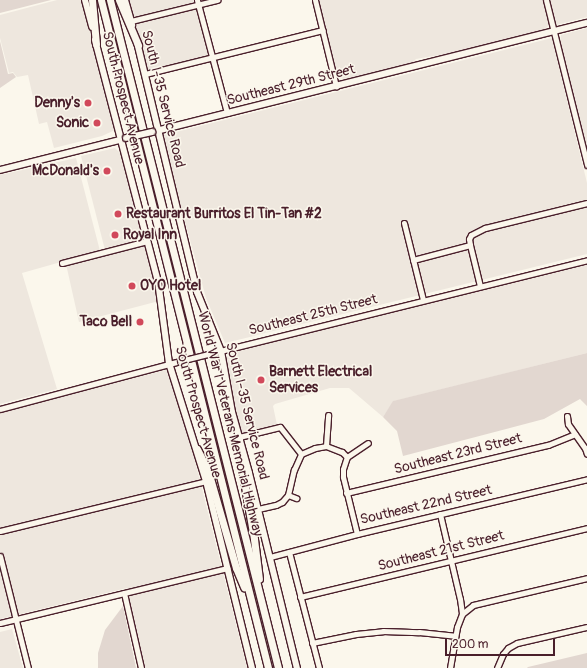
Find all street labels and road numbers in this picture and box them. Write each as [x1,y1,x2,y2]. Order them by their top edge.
street label: South I-35 Service Road [138,28,188,170]
street label: South Prospect Avenue [98,30,148,166]
street label: Southeast 29th Street [225,61,357,109]
street label: Southeast 25th Street [247,291,379,339]
street label: World War I Veterans Memorial Highway [194,310,266,538]
street label: South I-35 Service Road [222,340,272,482]
street label: South Prospect Avenue [171,344,225,480]
street label: Southeast 23rd Street [392,430,524,478]
street label: Southeast 22nd Street [358,482,494,528]
street label: Southeast 21st Street [376,527,506,575]

